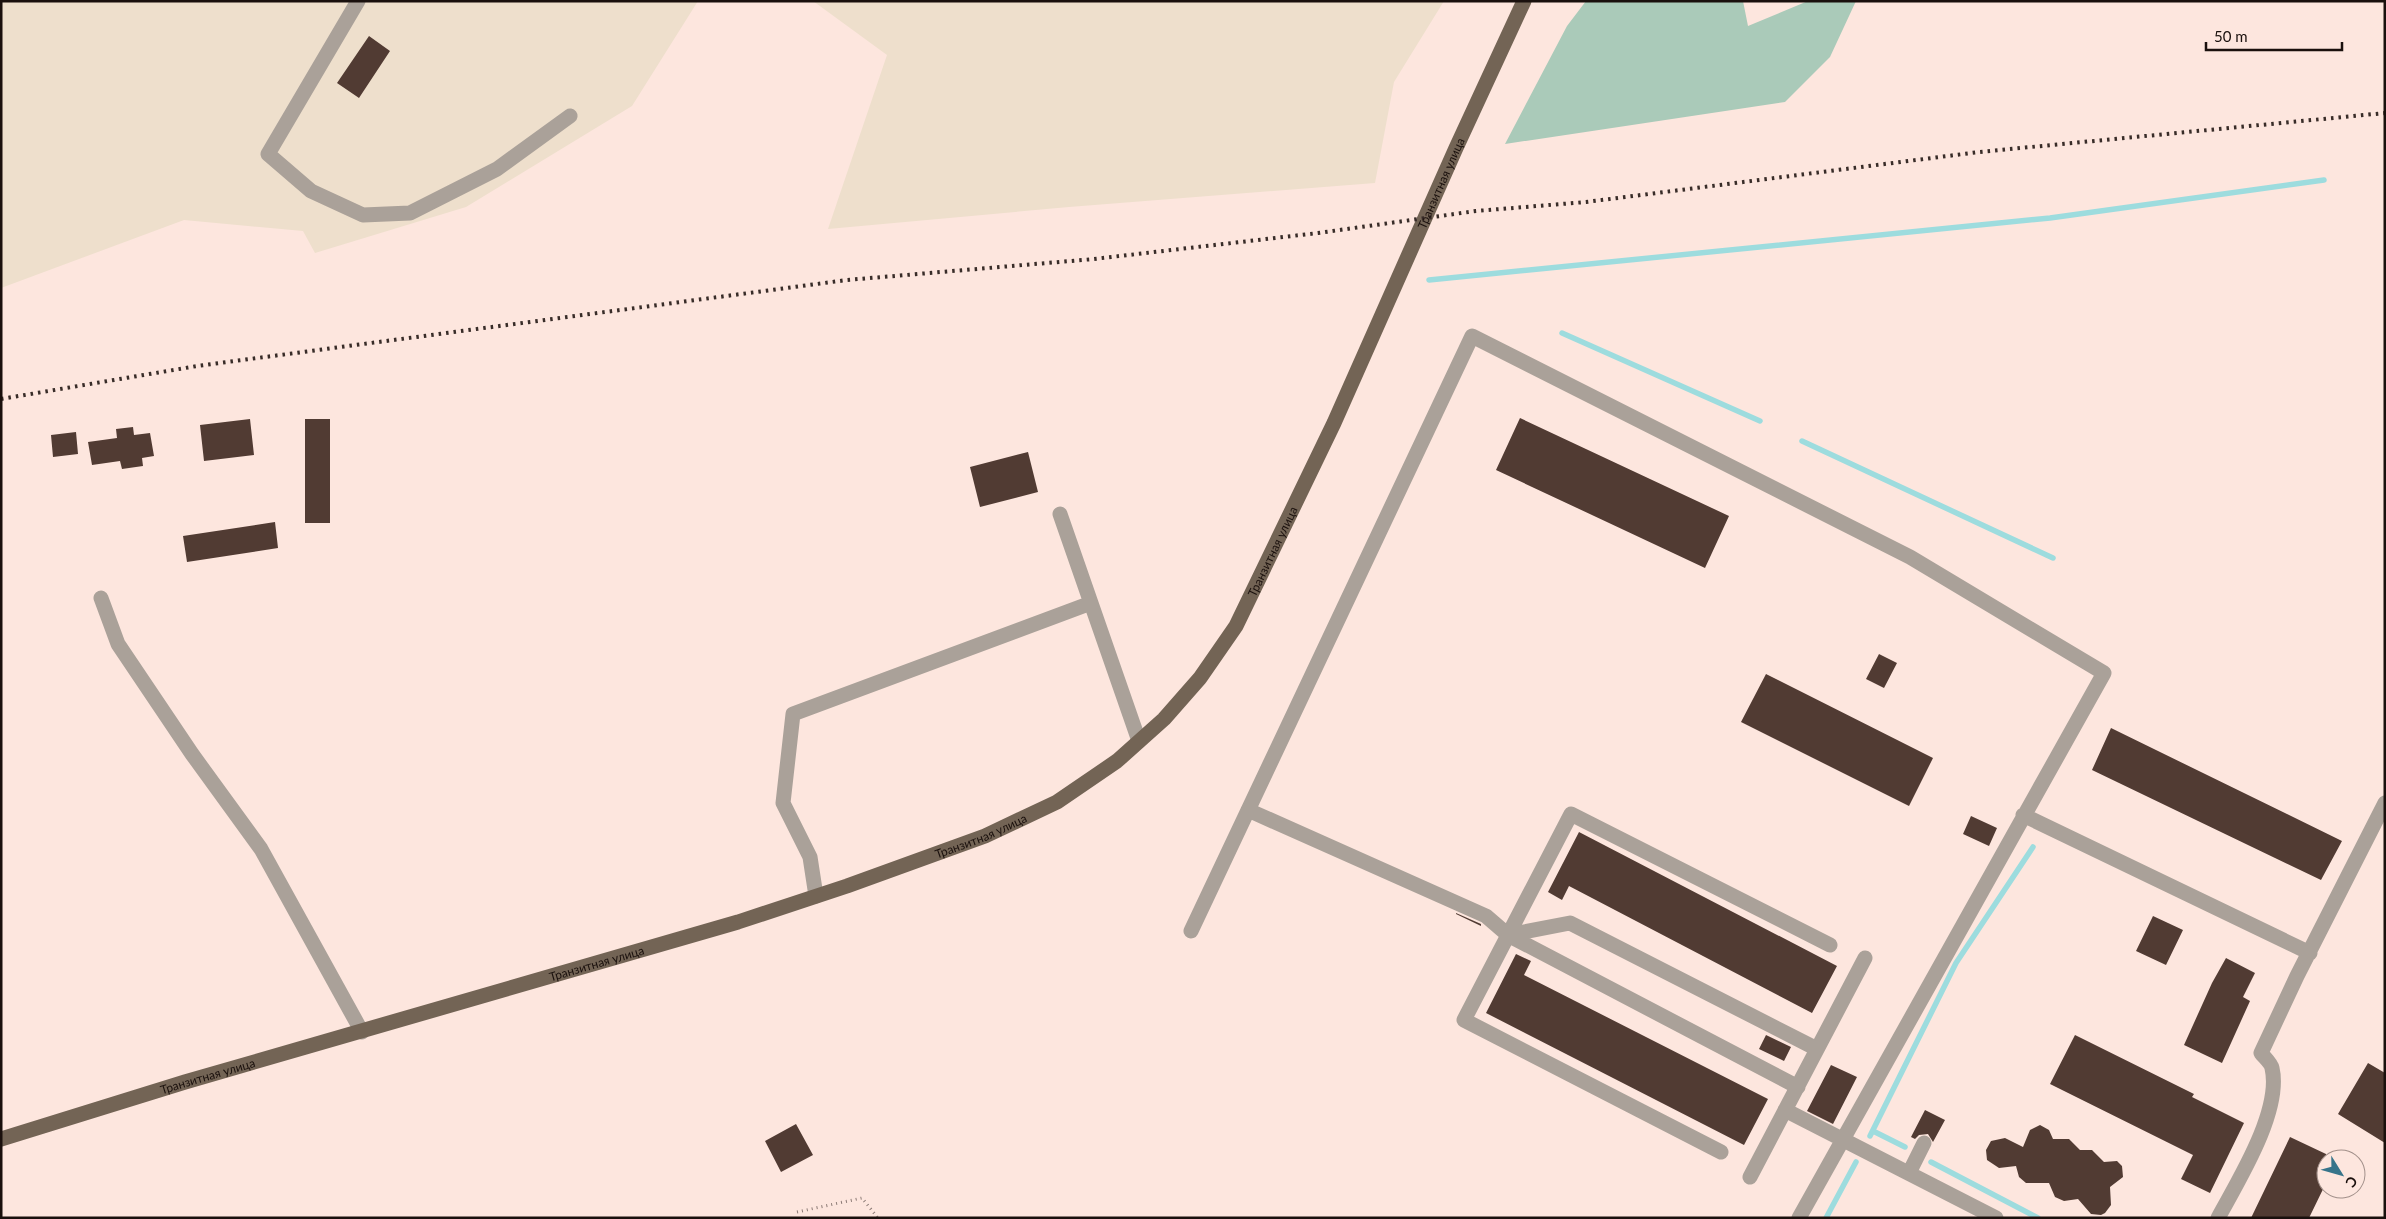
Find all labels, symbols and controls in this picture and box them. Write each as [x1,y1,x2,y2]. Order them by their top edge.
scale bar [2206,20,2342,52]
text: 50 m [2214,27,2248,45]
street label: Транзитная улица [1414,135,1467,231]
street label: Транзитная улица [1244,504,1300,599]
street label: Транзитная улица [933,810,1029,861]
street label: Транзитная улица [547,942,646,984]
street label: Транзитная улица [158,1055,257,1097]
north arrow [2316,1149,2366,1199]
text: С [2342,1173,2361,1192]

